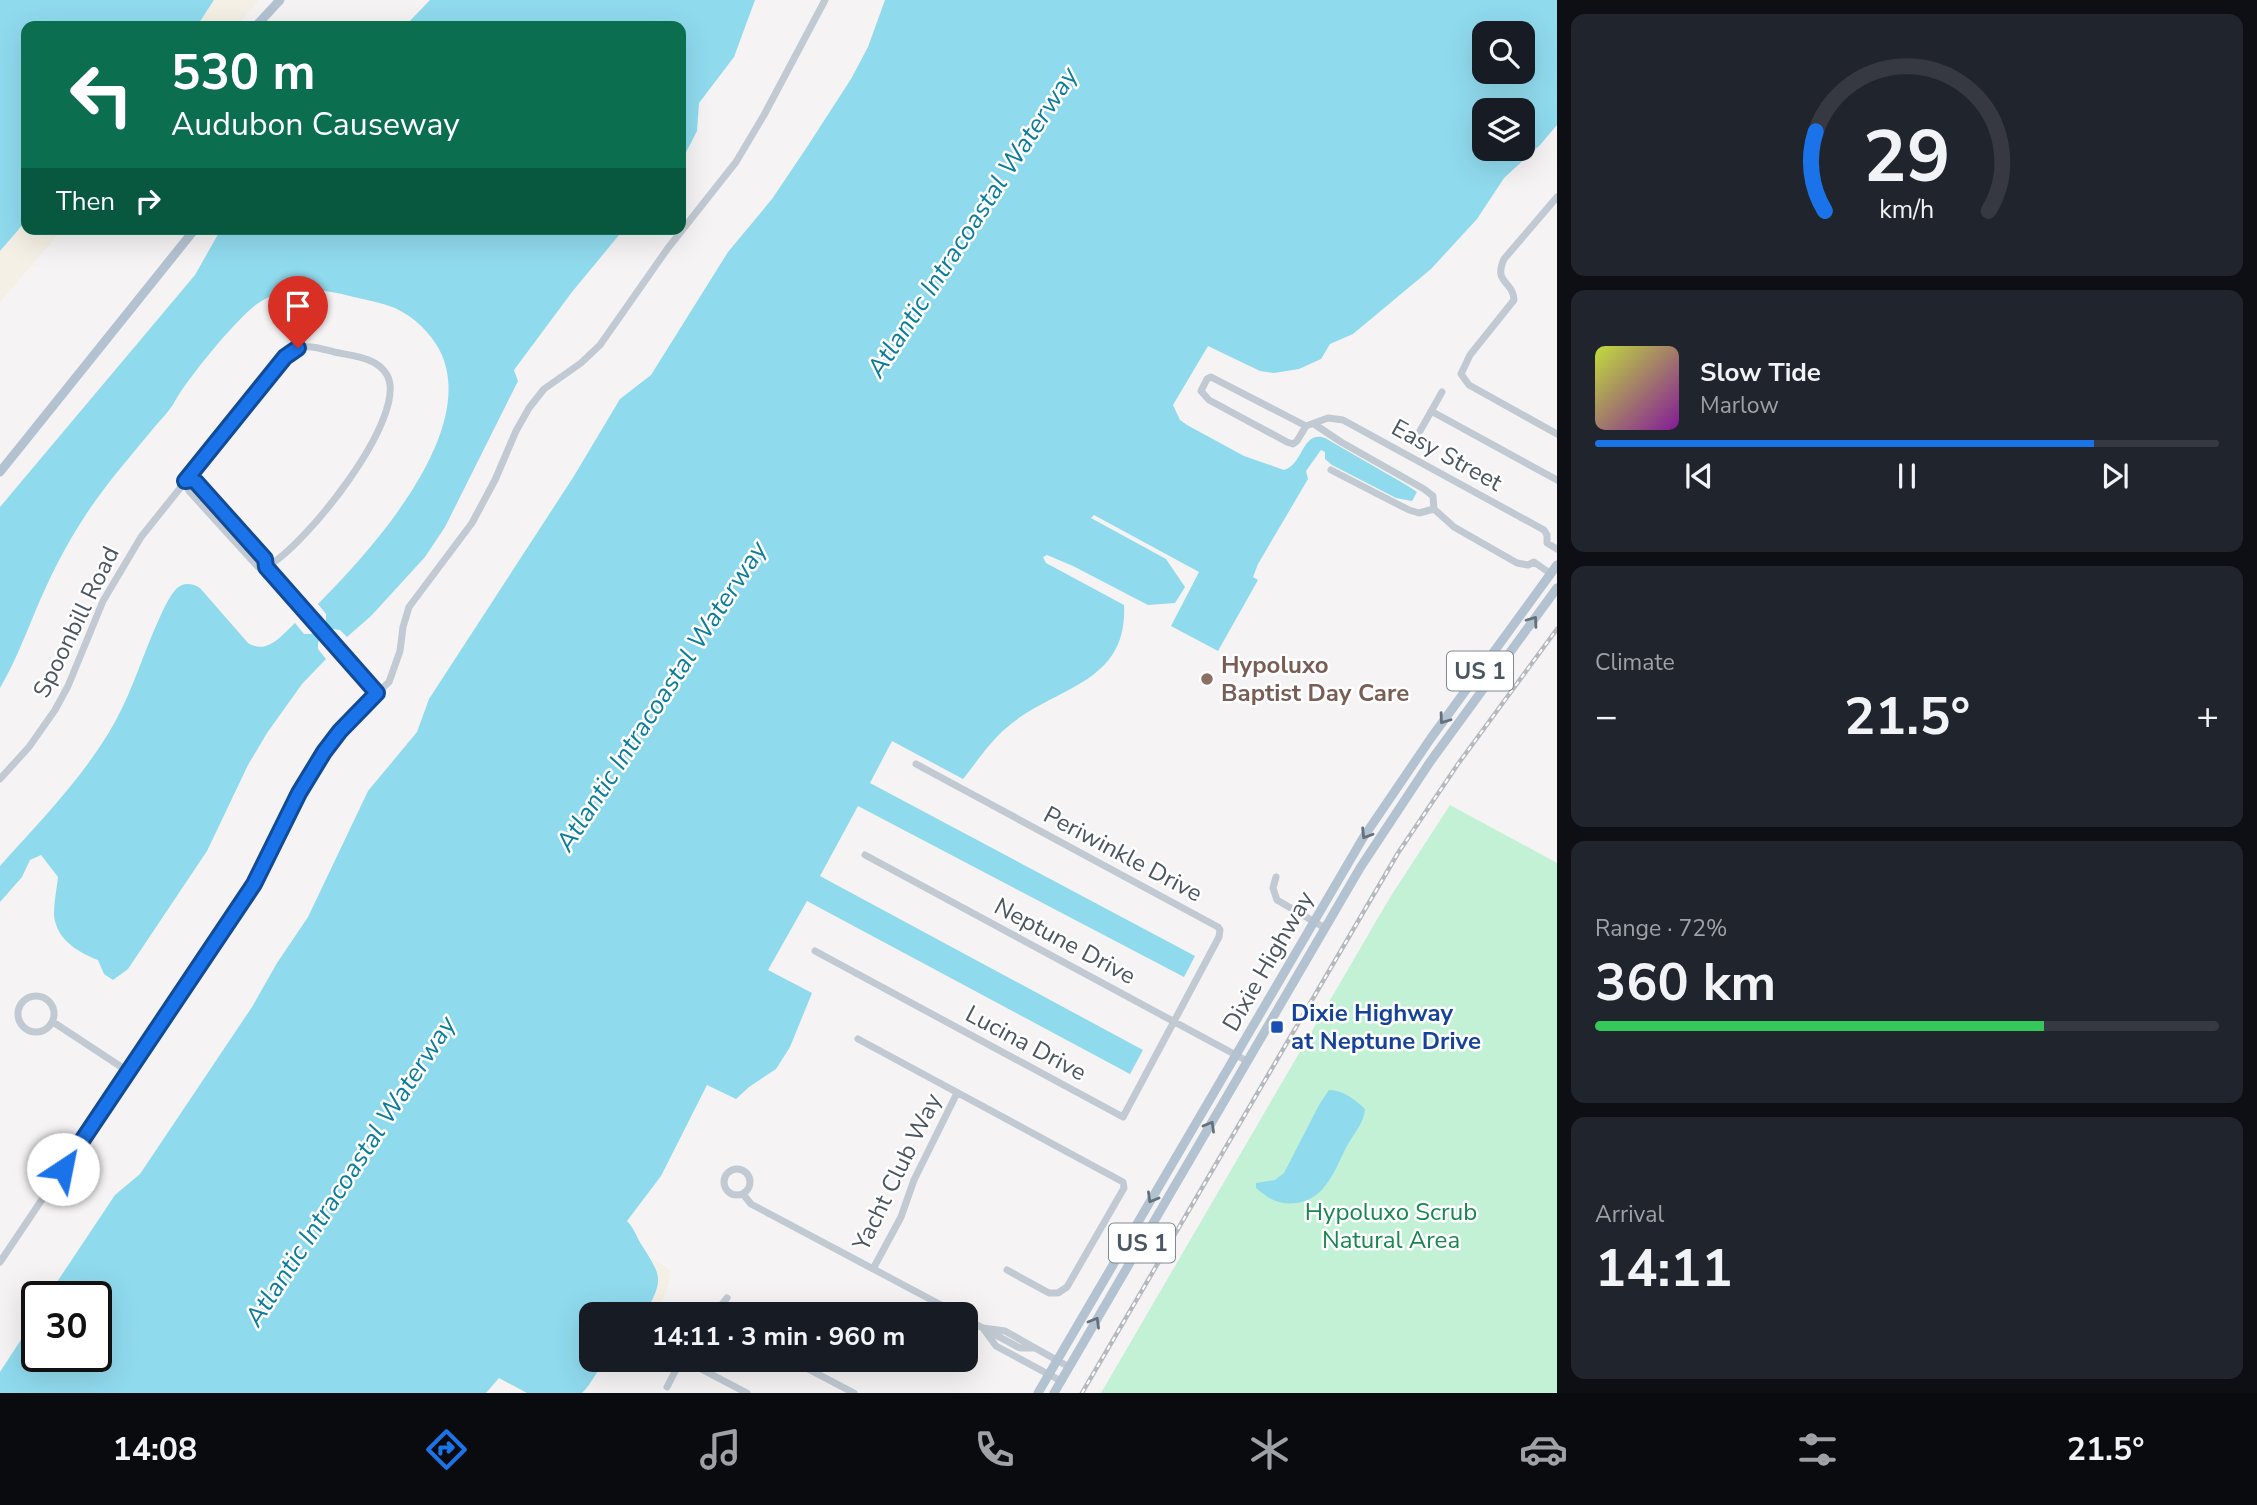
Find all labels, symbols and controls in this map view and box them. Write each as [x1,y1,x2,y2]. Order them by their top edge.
map controls [1472,21,1535,161]
button: search [1472,21,1535,84]
text: 530 m [171,39,315,106]
icon: left [56,49,147,140]
water label: Atlantic Intracoastal Waterway [858,59,1087,385]
button: layers [1472,98,1535,161]
text: Audubon Causeway [171,103,460,146]
text: 29 [1863,107,1951,207]
icon: right [129,182,167,220]
text: Then [56,184,115,219]
text: km/h [1879,193,1935,227]
pin [268,276,328,348]
icon: arrive [279,287,317,325]
text: Slow Tide [1700,355,1821,390]
text: Marlow [1700,390,1779,421]
street label: Easy Street [1386,411,1509,499]
icon: previous [1680,457,1718,495]
icon: pause [1888,457,1926,495]
icon: next [2096,457,2134,495]
water label: Atlantic Intracoastal Waterway [547,533,776,859]
street label: Spoonbill Road [25,541,127,703]
one-way arrow [1524,616,1537,629]
text: Climate [1595,647,1675,678]
place label: Hypoluxo Baptist Day Care [1221,649,1409,709]
road number: US 1 [1447,652,1513,691]
marker: Hypoluxo Baptist Day Care [1199,671,1215,687]
text: 21.5° [1844,681,1970,752]
text: − [1595,691,1618,742]
text: + [2196,691,2219,742]
one-way arrow [1440,711,1452,724]
street label: Periwinkle Drive [1038,799,1208,909]
one-way arrow [1361,827,1374,840]
street label: Dixie Highway [1215,885,1321,1037]
street label: Neptune Drive [989,890,1141,992]
text: Range · 72% [1595,913,1727,944]
text: 360 km [1595,947,1776,1018]
place label: Dixie Highway at Neptune Drive [1291,997,1481,1057]
street label: Lucina Drive [960,998,1092,1088]
water label: Atlantic Intracoastal Waterway [236,1008,465,1334]
marker: Dixie Highway at Neptune Drive [1269,1019,1285,1035]
street label: Yacht Club Way [845,1087,949,1257]
one-way arrow [1202,1120,1215,1133]
position arrow [26,1132,100,1206]
one-way arrow [1147,1191,1160,1204]
park label: Hypoluxo Scrub Natural Area [1305,1196,1477,1256]
text: Arrival [1595,1199,1664,1230]
road number: US 1 [1109,1224,1175,1262]
text: 14:11 [1595,1233,1733,1304]
speed limit sign: 30 [21,1281,112,1372]
one-way arrow [1087,1317,1100,1330]
text: 14:11 · 3 min · 960 m [652,1319,905,1354]
icon: directions [422,1425,471,1474]
icon: music [696,1425,745,1474]
icon: phone [970,1425,1019,1474]
icon: climate [1245,1425,1294,1474]
icon: car [1519,1425,1568,1474]
icon: filters [1793,1425,1842,1474]
text: 14:08 [113,1428,197,1471]
text: 21.5° [2067,1428,2144,1471]

